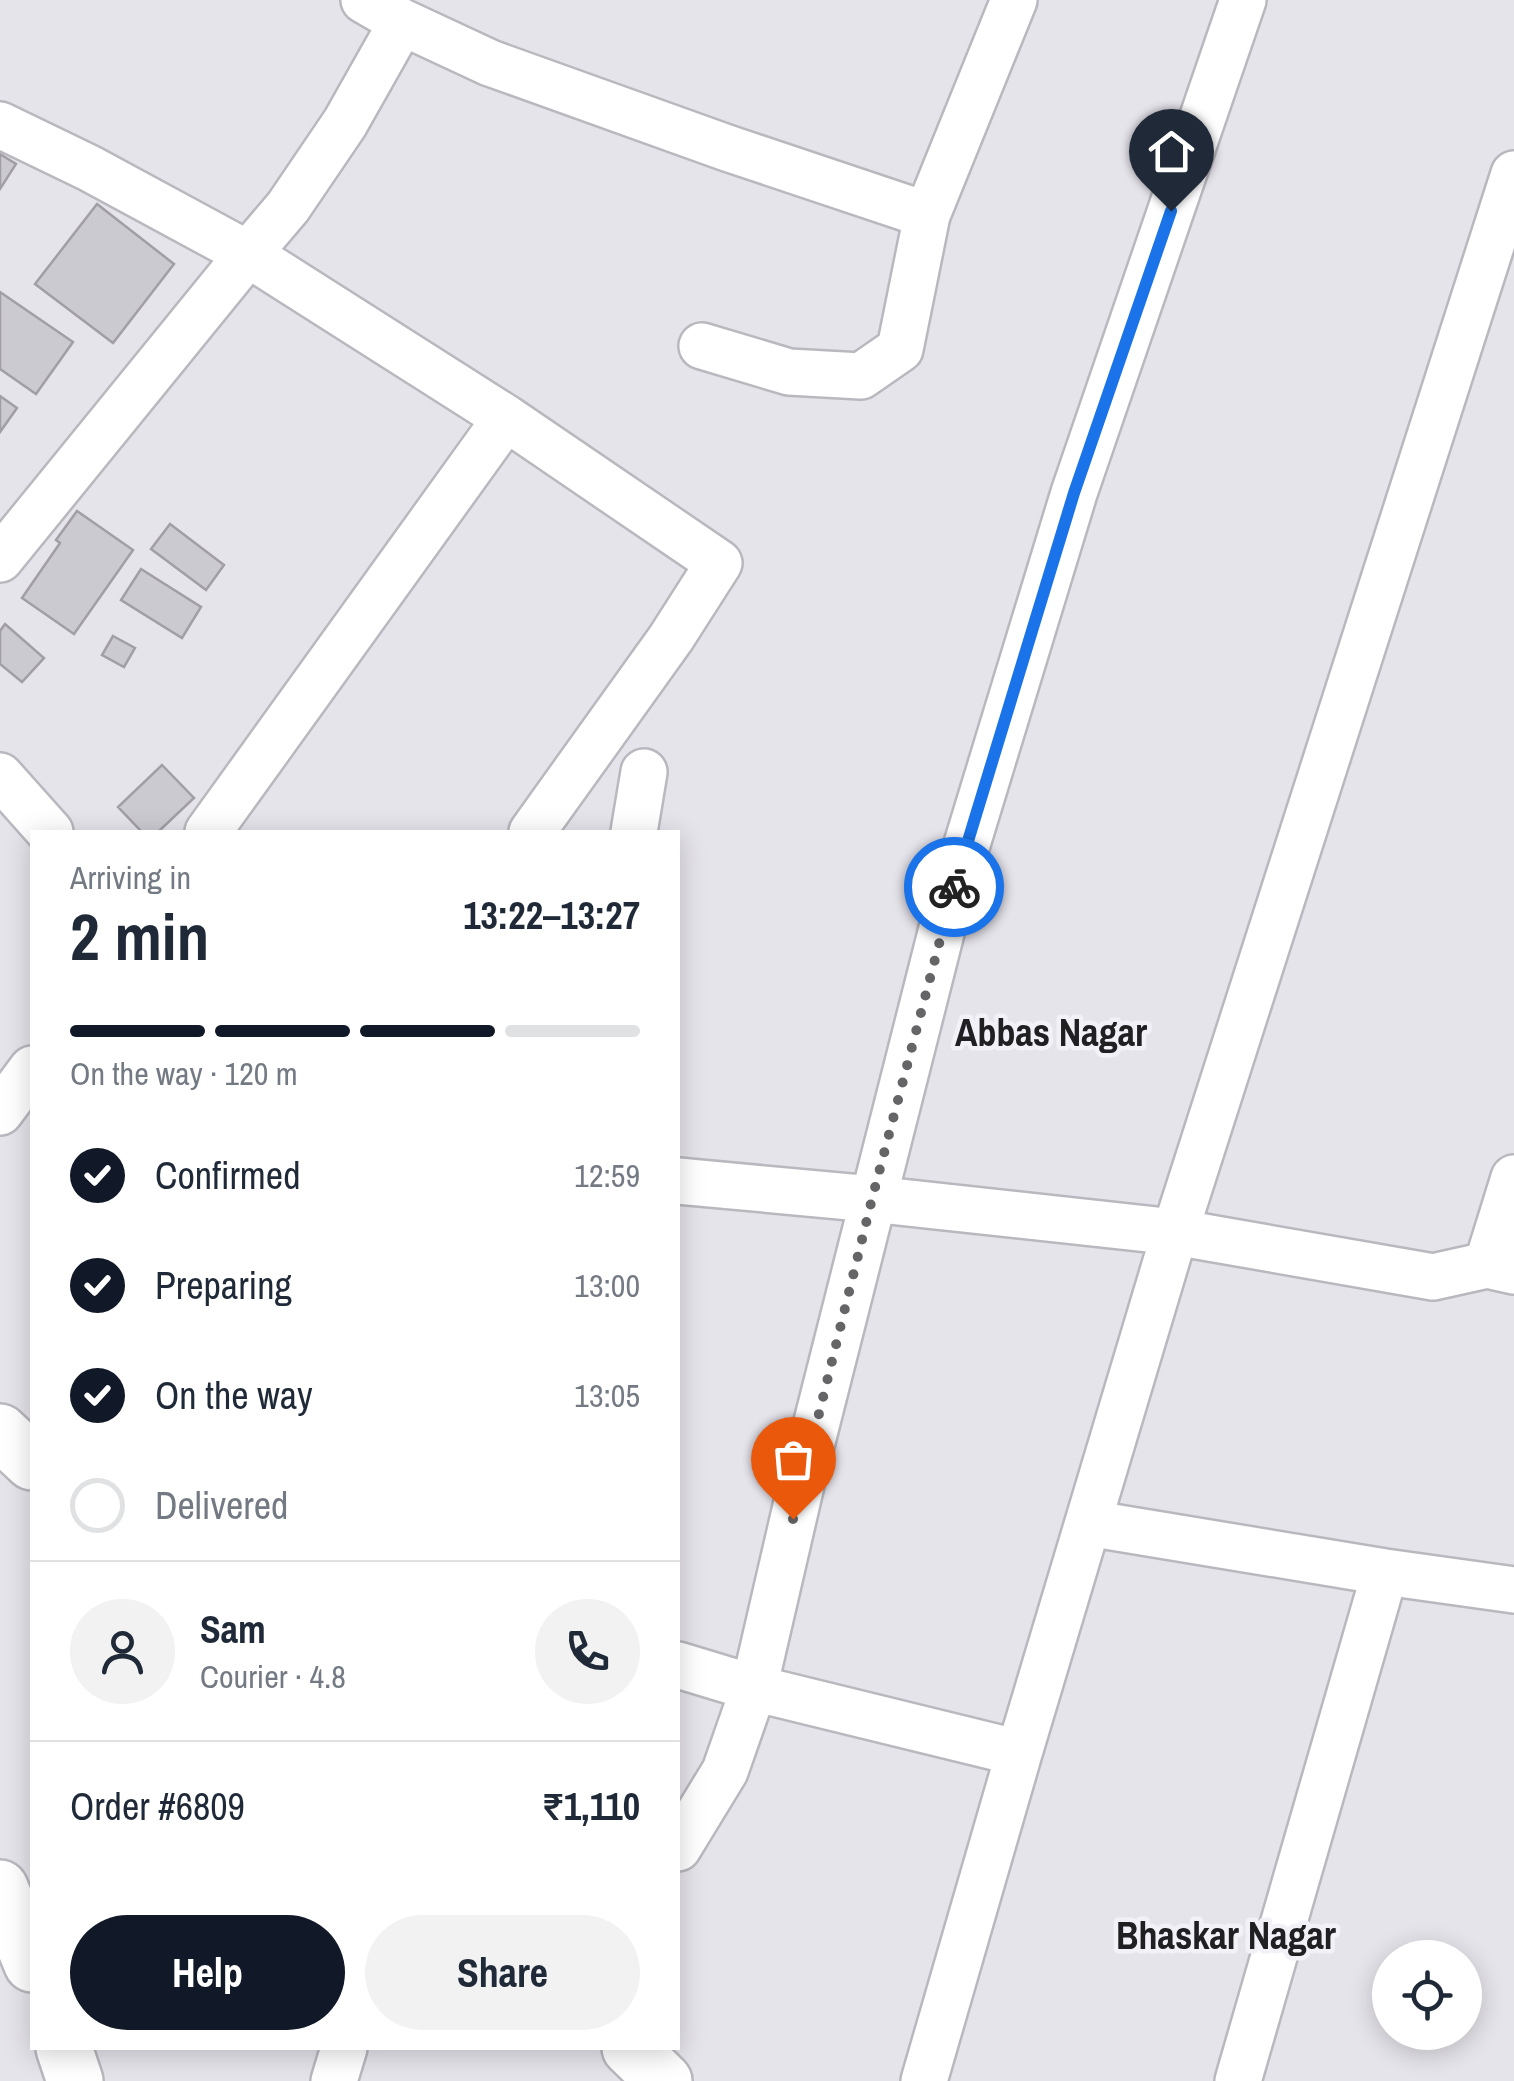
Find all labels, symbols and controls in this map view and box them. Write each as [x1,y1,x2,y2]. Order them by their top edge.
pin [1129,109,1214,212]
icon: home [1144,124,1199,179]
courier [904,837,1004,937]
text: Arriving in [70,856,191,899]
icon: bike [927,860,982,915]
text: 13:22–13:27 [463,890,640,941]
text: 2 min [70,893,209,980]
district label: Abbas Nagar [955,1007,1148,1058]
text: On the way · 120 m [70,1052,298,1095]
icon: check [70,1148,125,1203]
text: Confirmed [155,1150,300,1201]
text: 12:59 [574,1154,640,1197]
icon: check [70,1258,125,1313]
text: Preparing [155,1260,292,1311]
text: 13:00 [574,1264,640,1307]
icon: check [70,1368,125,1423]
text: On the way [155,1370,313,1421]
text: 13:05 [574,1374,640,1417]
pin [751,1417,836,1520]
icon: bag [766,1432,821,1487]
text: Delivered [155,1480,288,1531]
button: person [70,1599,175,1704]
button: phone [535,1599,640,1704]
text: Sam [200,1604,266,1655]
text: Courier · 4.8 [200,1655,346,1698]
text: Order #6809 [70,1781,245,1832]
text: ₹1,110 [542,1781,640,1832]
district label: Bhaskar Nagar [1116,1910,1337,1961]
button: Help [70,1915,345,2030]
button: Share [365,1915,640,2030]
map controls [1372,1940,1482,2050]
button: locate [1372,1940,1482,2050]

